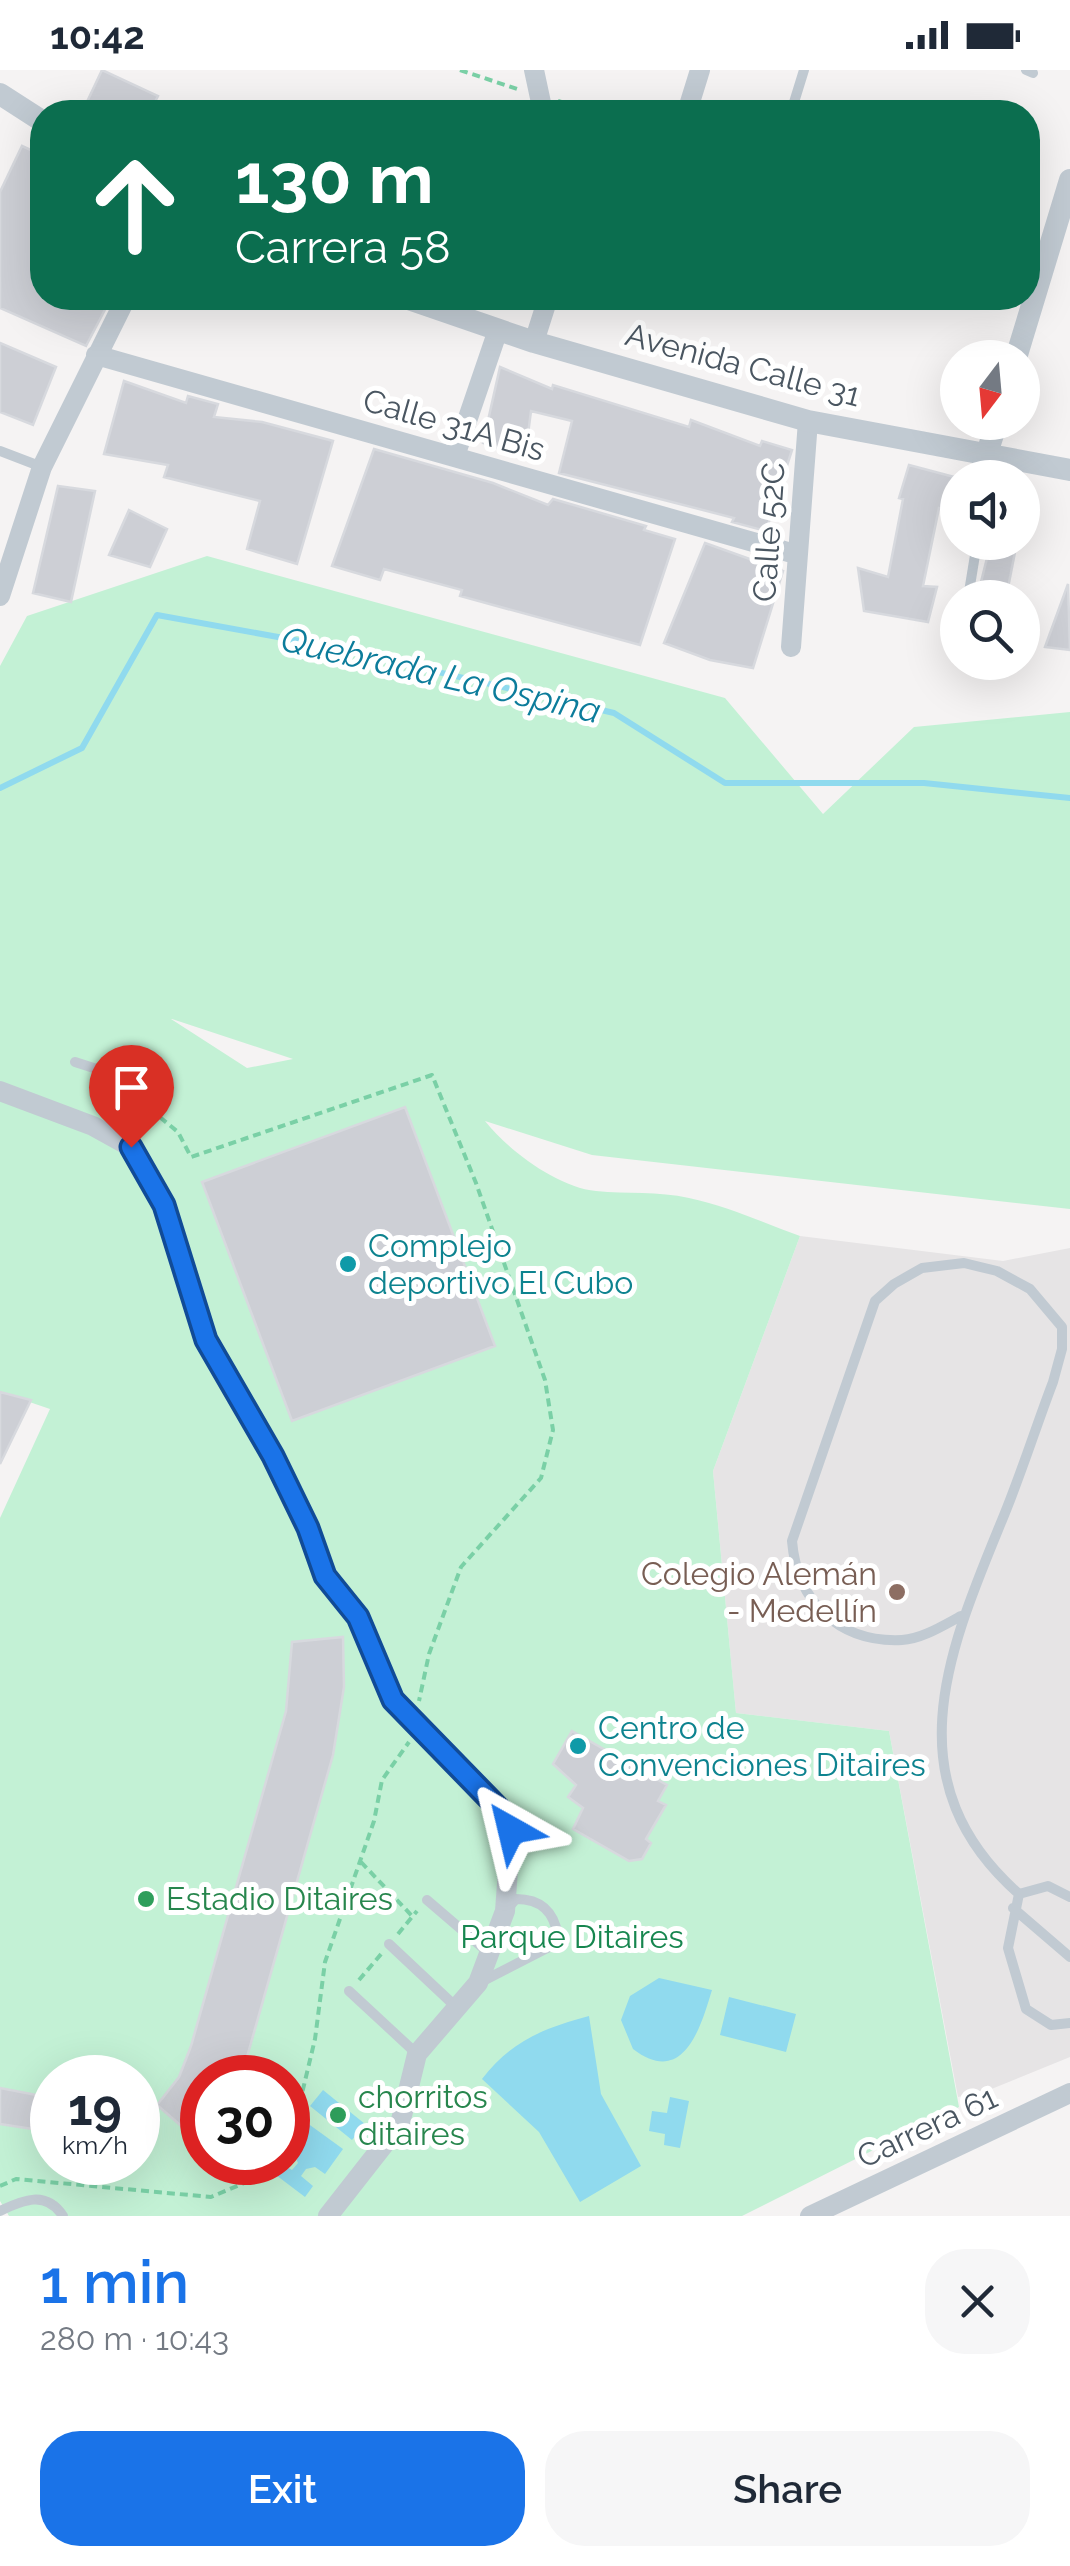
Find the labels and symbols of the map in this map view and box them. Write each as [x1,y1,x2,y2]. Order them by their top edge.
street label: Avenida Calle 31 [622,315,865,414]
north arrow [940,340,1040,440]
street label: Calle 31A Bis [359,381,549,468]
street label: Calle 52C [745,461,792,603]
water label: Quebrada La Ospina [278,618,605,731]
pin [89,1045,174,1148]
place label: Complejo deportivo El Cubo [368,1227,633,1301]
marker: Complejo deportivo El Cubo [337,1253,359,1275]
place label: Colegio Alemán - Medellín [641,1555,877,1629]
marker: Colegio Alemán - Medellín [886,1581,908,1603]
place label: Centro de Convenciones Ditaires [598,1709,926,1783]
marker: Centro de Convenciones Ditaires [567,1735,589,1757]
position arrow [459,1778,563,1882]
place label: Estadio Ditaires [166,1880,393,1917]
marker: Estadio Ditaires [135,1888,157,1910]
park label: Parque Ditaires [460,1918,684,1955]
speed limit sign: 30 [180,2055,310,2185]
place label: chorritos ditaires [358,2078,488,2152]
street label: Carrera 61 [851,2078,1003,2175]
marker: chorritos ditaires [327,2104,349,2126]

